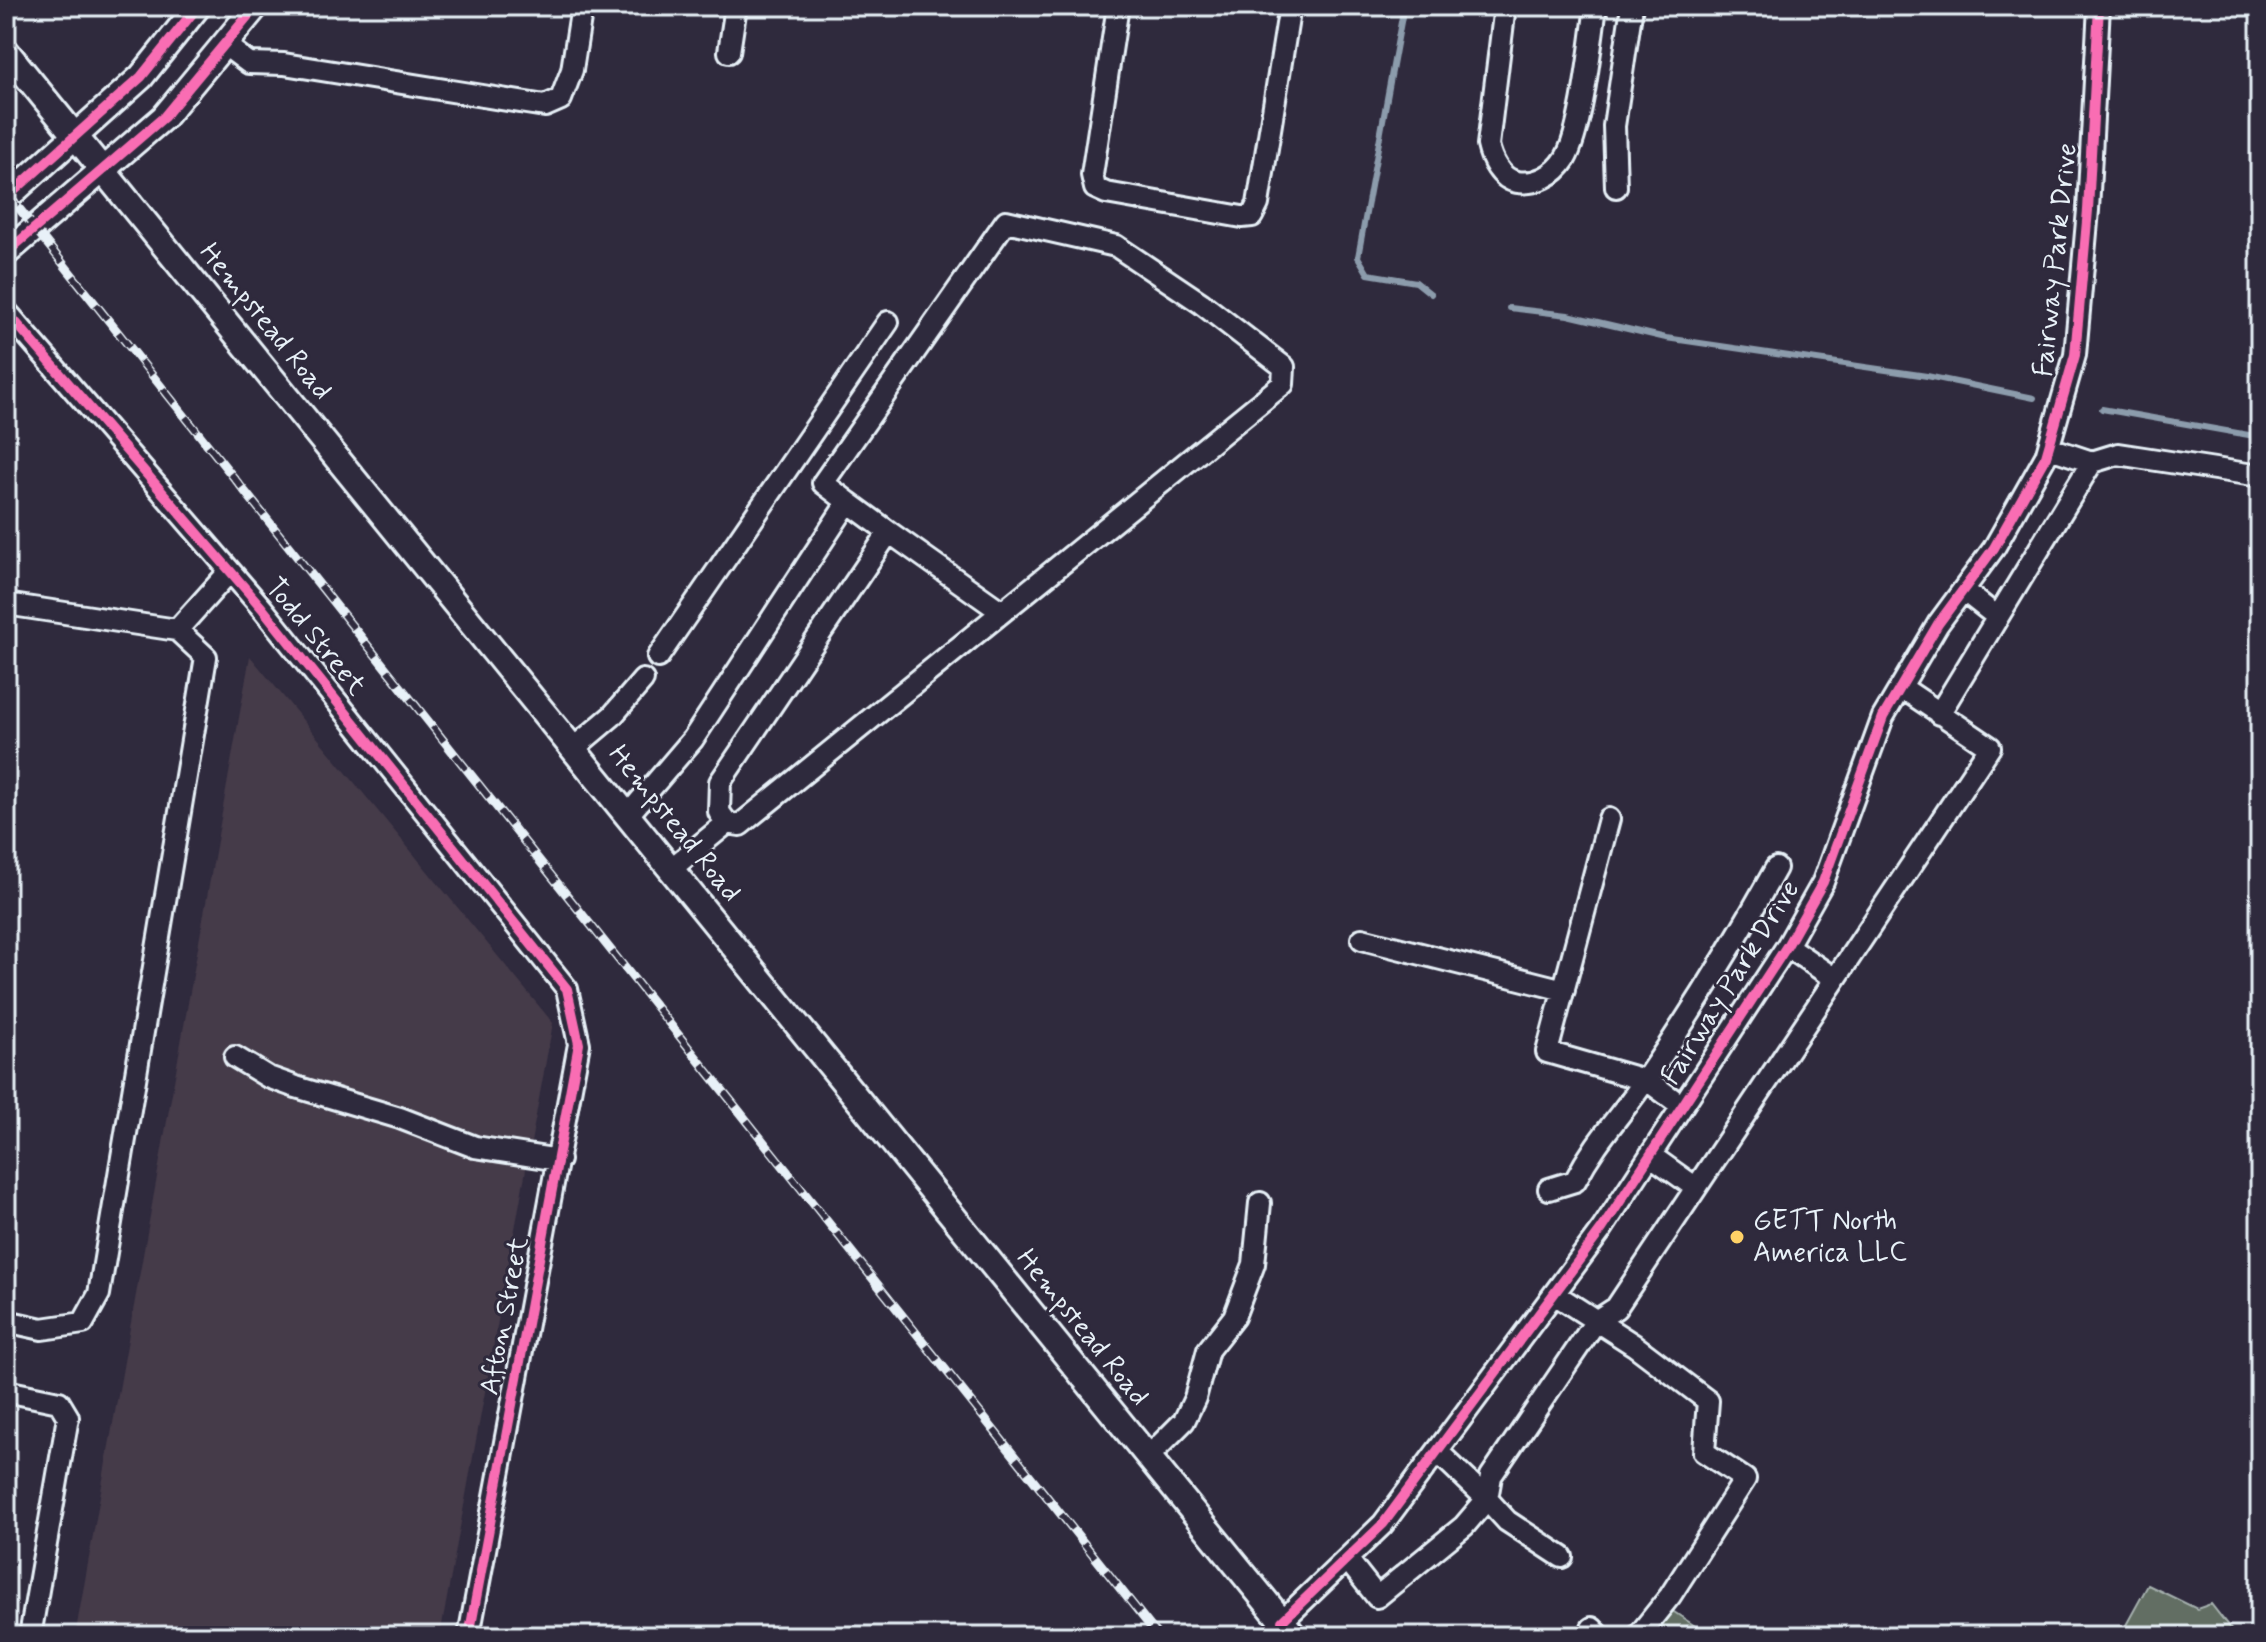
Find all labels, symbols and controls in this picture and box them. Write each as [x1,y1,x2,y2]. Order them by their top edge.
street label: Fairway Park Drive [2025,141,2087,379]
street label: Hempstead Road [190,236,340,408]
street label: Todd Street [256,570,374,704]
street label: Hempstead Road [599,738,749,910]
street label: Fairway Park Drive [1653,874,1809,1092]
place label: GETT North America LLC [1753,1203,1907,1272]
marker: GETT North America LLC [1728,1228,1746,1246]
street label: Afton Street [472,1233,539,1398]
street label: Hempstead Road [1007,1242,1157,1414]

